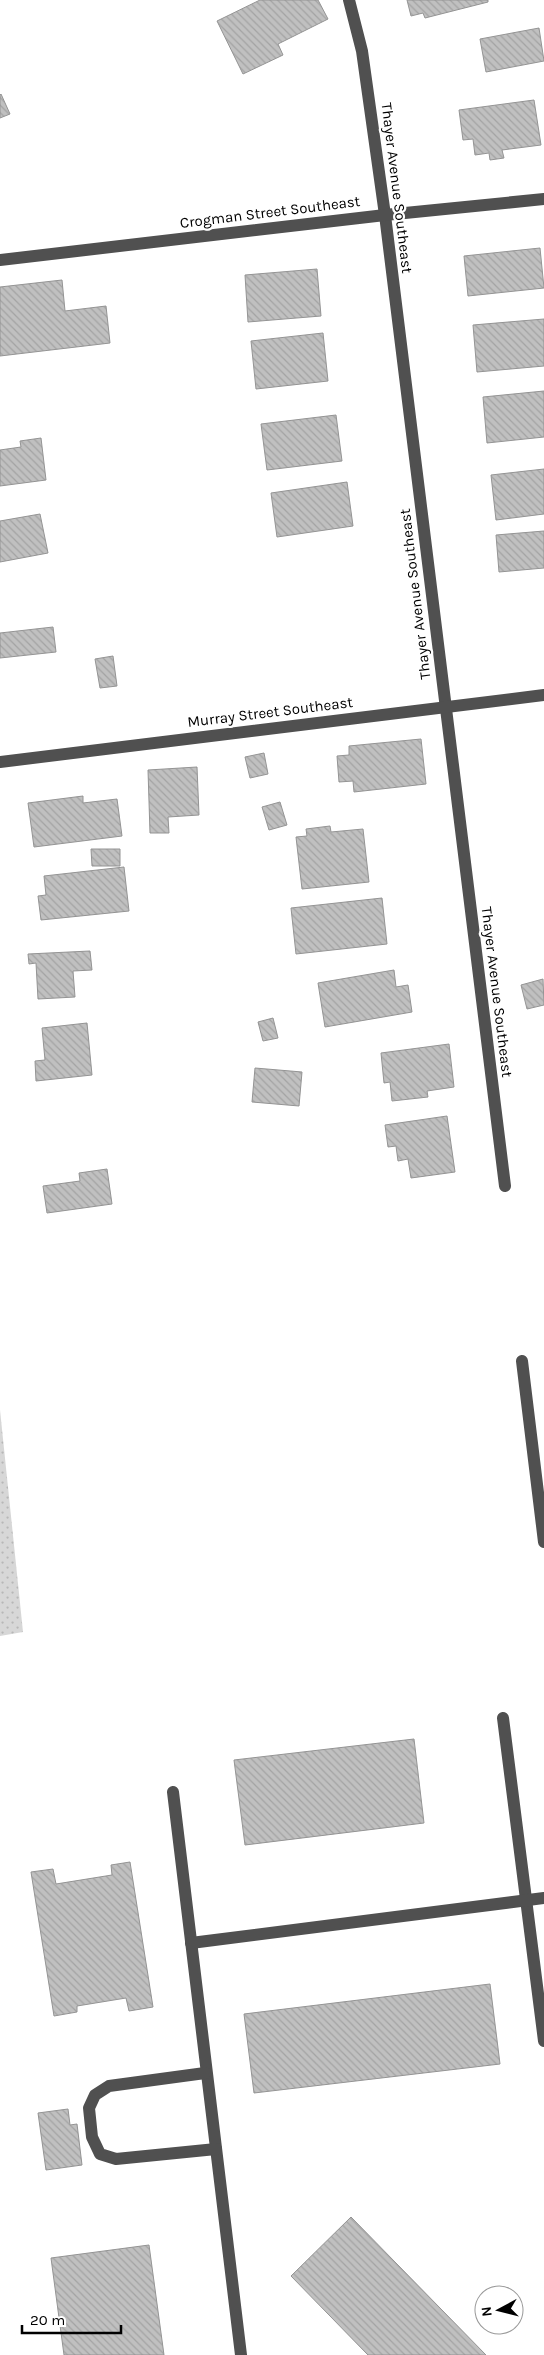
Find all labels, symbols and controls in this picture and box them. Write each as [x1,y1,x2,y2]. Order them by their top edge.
street label: Thayer Avenue Southeast [378,102,416,275]
street label: Crogman Street Southeast [179,192,361,232]
street label: Thayer Avenue Southeast [396,507,434,680]
street label: Murray Street Southeast [186,693,354,731]
street label: Thayer Avenue Southeast [478,906,516,1079]
north arrow [474,2285,524,2335]
scale bar [22,2302,121,2334]
text: N [478,2306,496,2318]
text: 20 m [30,2311,65,2329]

